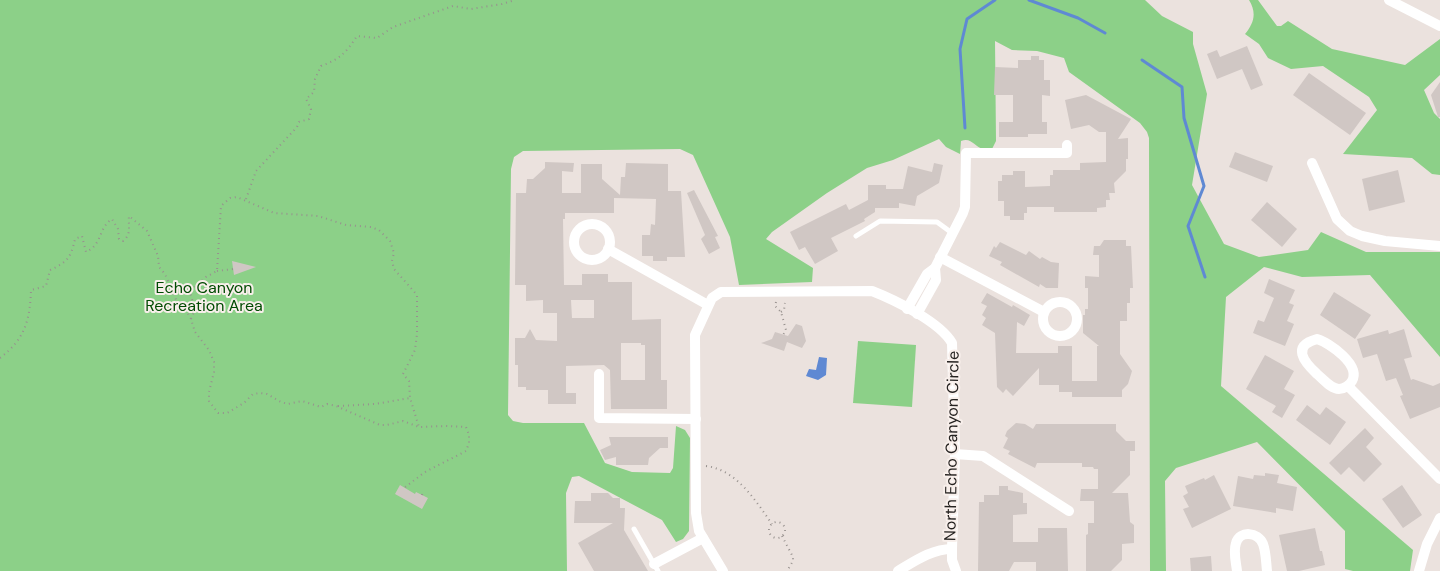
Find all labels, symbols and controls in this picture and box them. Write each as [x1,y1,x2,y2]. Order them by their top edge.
park label: Echo Canyon Recreation Area [145,277,263,316]
street label: North Echo Canyon Circle [939,351,964,541]

